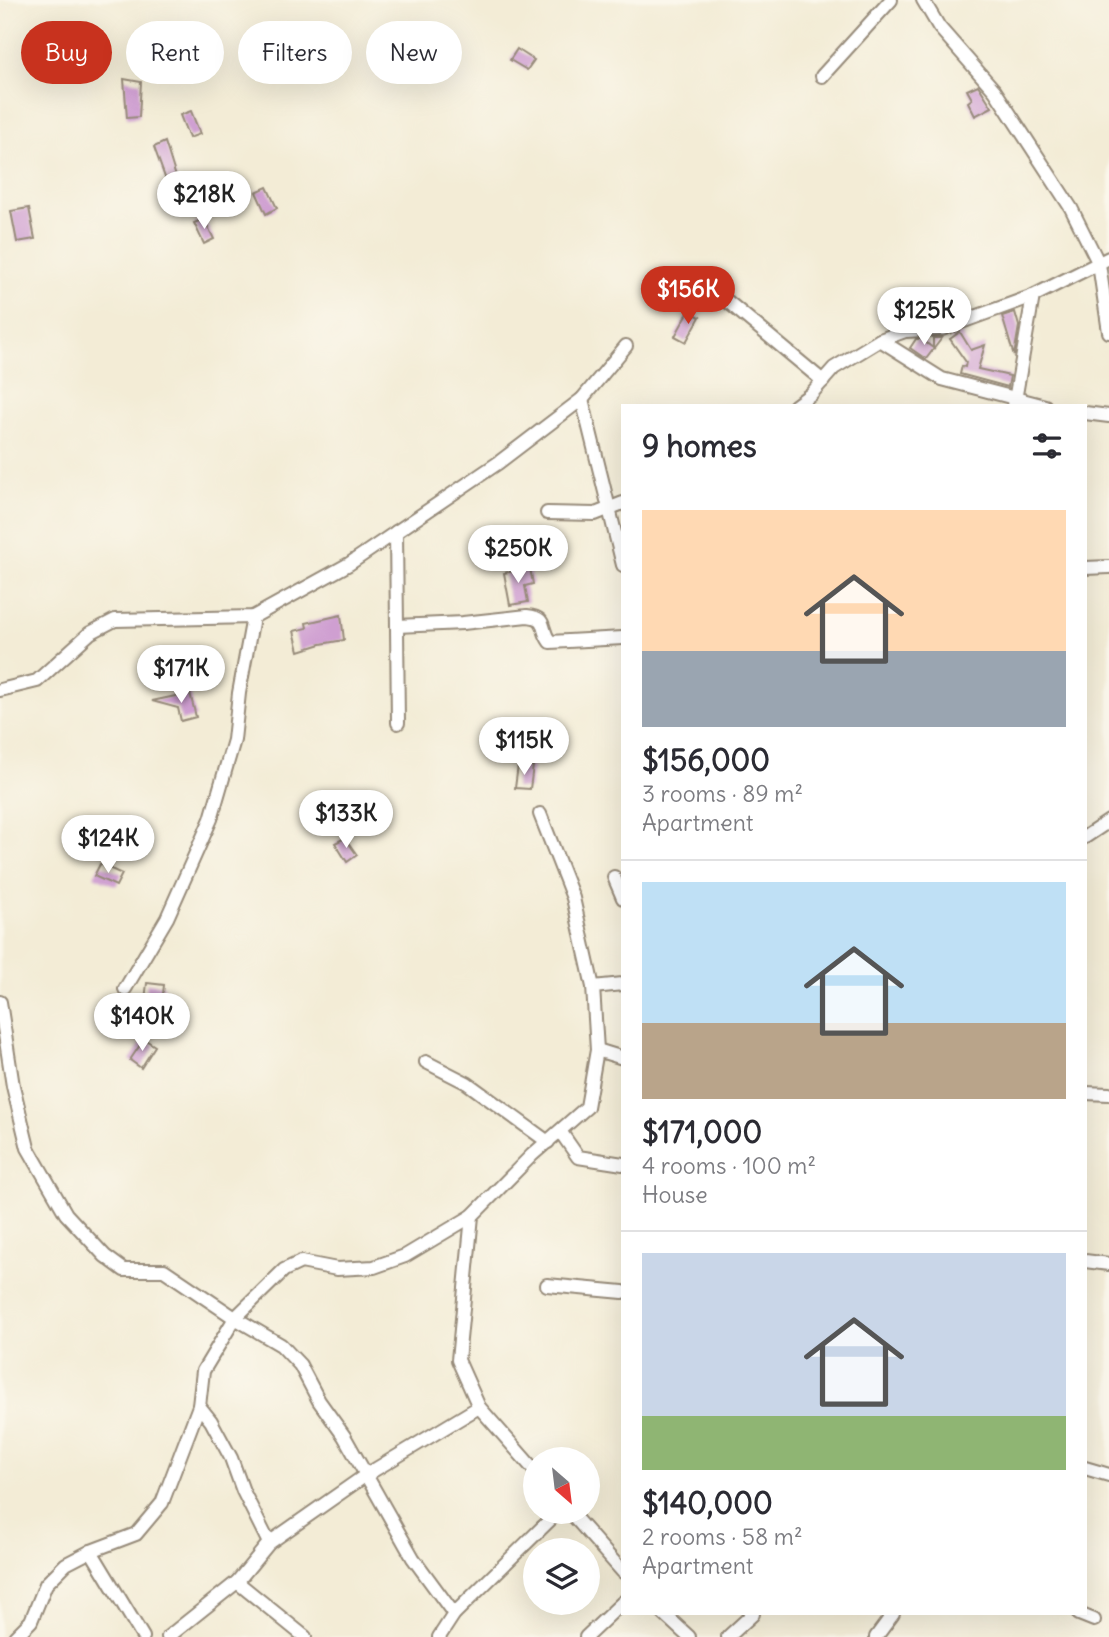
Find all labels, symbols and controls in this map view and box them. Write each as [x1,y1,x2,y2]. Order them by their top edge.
chip: Buy [21,21,112,84]
chip: Rent [126,21,224,84]
chip: Filters [238,21,352,84]
chip: New [366,21,462,84]
pin: $218K [155,172,253,231]
text: $218K [173,179,235,208]
pin: $156K [639,266,737,326]
text: $156K [657,274,719,303]
pin: $125K [875,288,973,347]
text: $125K [893,295,955,324]
text: 9 homes [642,427,757,465]
icon: filters [1028,427,1066,465]
pin: $250K [469,526,567,585]
text: $250K [484,533,552,562]
icon: home [791,556,917,682]
pin: $171K [132,646,230,705]
text: $171K [153,653,209,682]
pin: $115K [475,718,573,777]
text: $115K [495,725,553,754]
text: $156,000 [642,741,770,779]
text: 3 rooms · 89 m² [642,779,803,808]
pin: $133K [297,790,395,850]
text: $133K [315,798,377,827]
text: Apartment [642,808,754,837]
pin: $124K [59,816,157,875]
text: $124K [77,823,139,852]
icon: home [791,928,917,1054]
pin: $140K [93,993,191,1053]
text: $140K [110,1001,174,1030]
text: $171,000 [642,1113,762,1151]
text: 4 rooms · 100 m² [642,1151,816,1180]
text: House [642,1180,708,1209]
icon: home [791,1299,917,1425]
north arrow [523,1447,600,1524]
map controls [523,1447,600,1615]
text: $140,000 [642,1484,773,1522]
text: 2 rooms · 58 m² [642,1522,803,1551]
button: layers [523,1538,600,1615]
text: Apartment [642,1551,754,1580]

